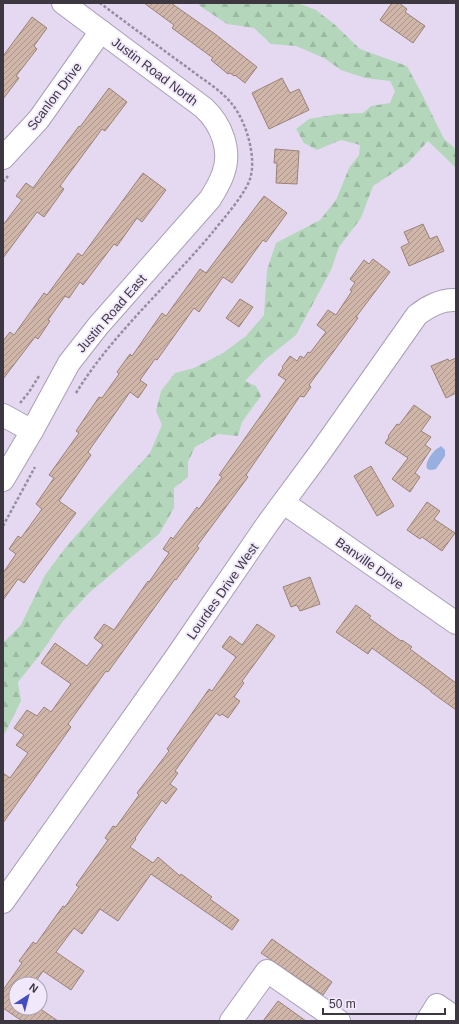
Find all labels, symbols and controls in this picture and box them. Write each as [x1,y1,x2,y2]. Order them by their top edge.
street label: Justin Road North [109,34,201,109]
street label: Scanlon Drive [24,59,85,133]
street label: Justin Road East [73,271,150,355]
street label: Banville Drive [333,534,407,592]
street label: Lourdes Drive West [184,540,261,642]
north arrow [8,976,48,1016]
text: N [27,981,41,995]
scale bar [323,990,445,1016]
text: 50 m [329,997,356,1011]

